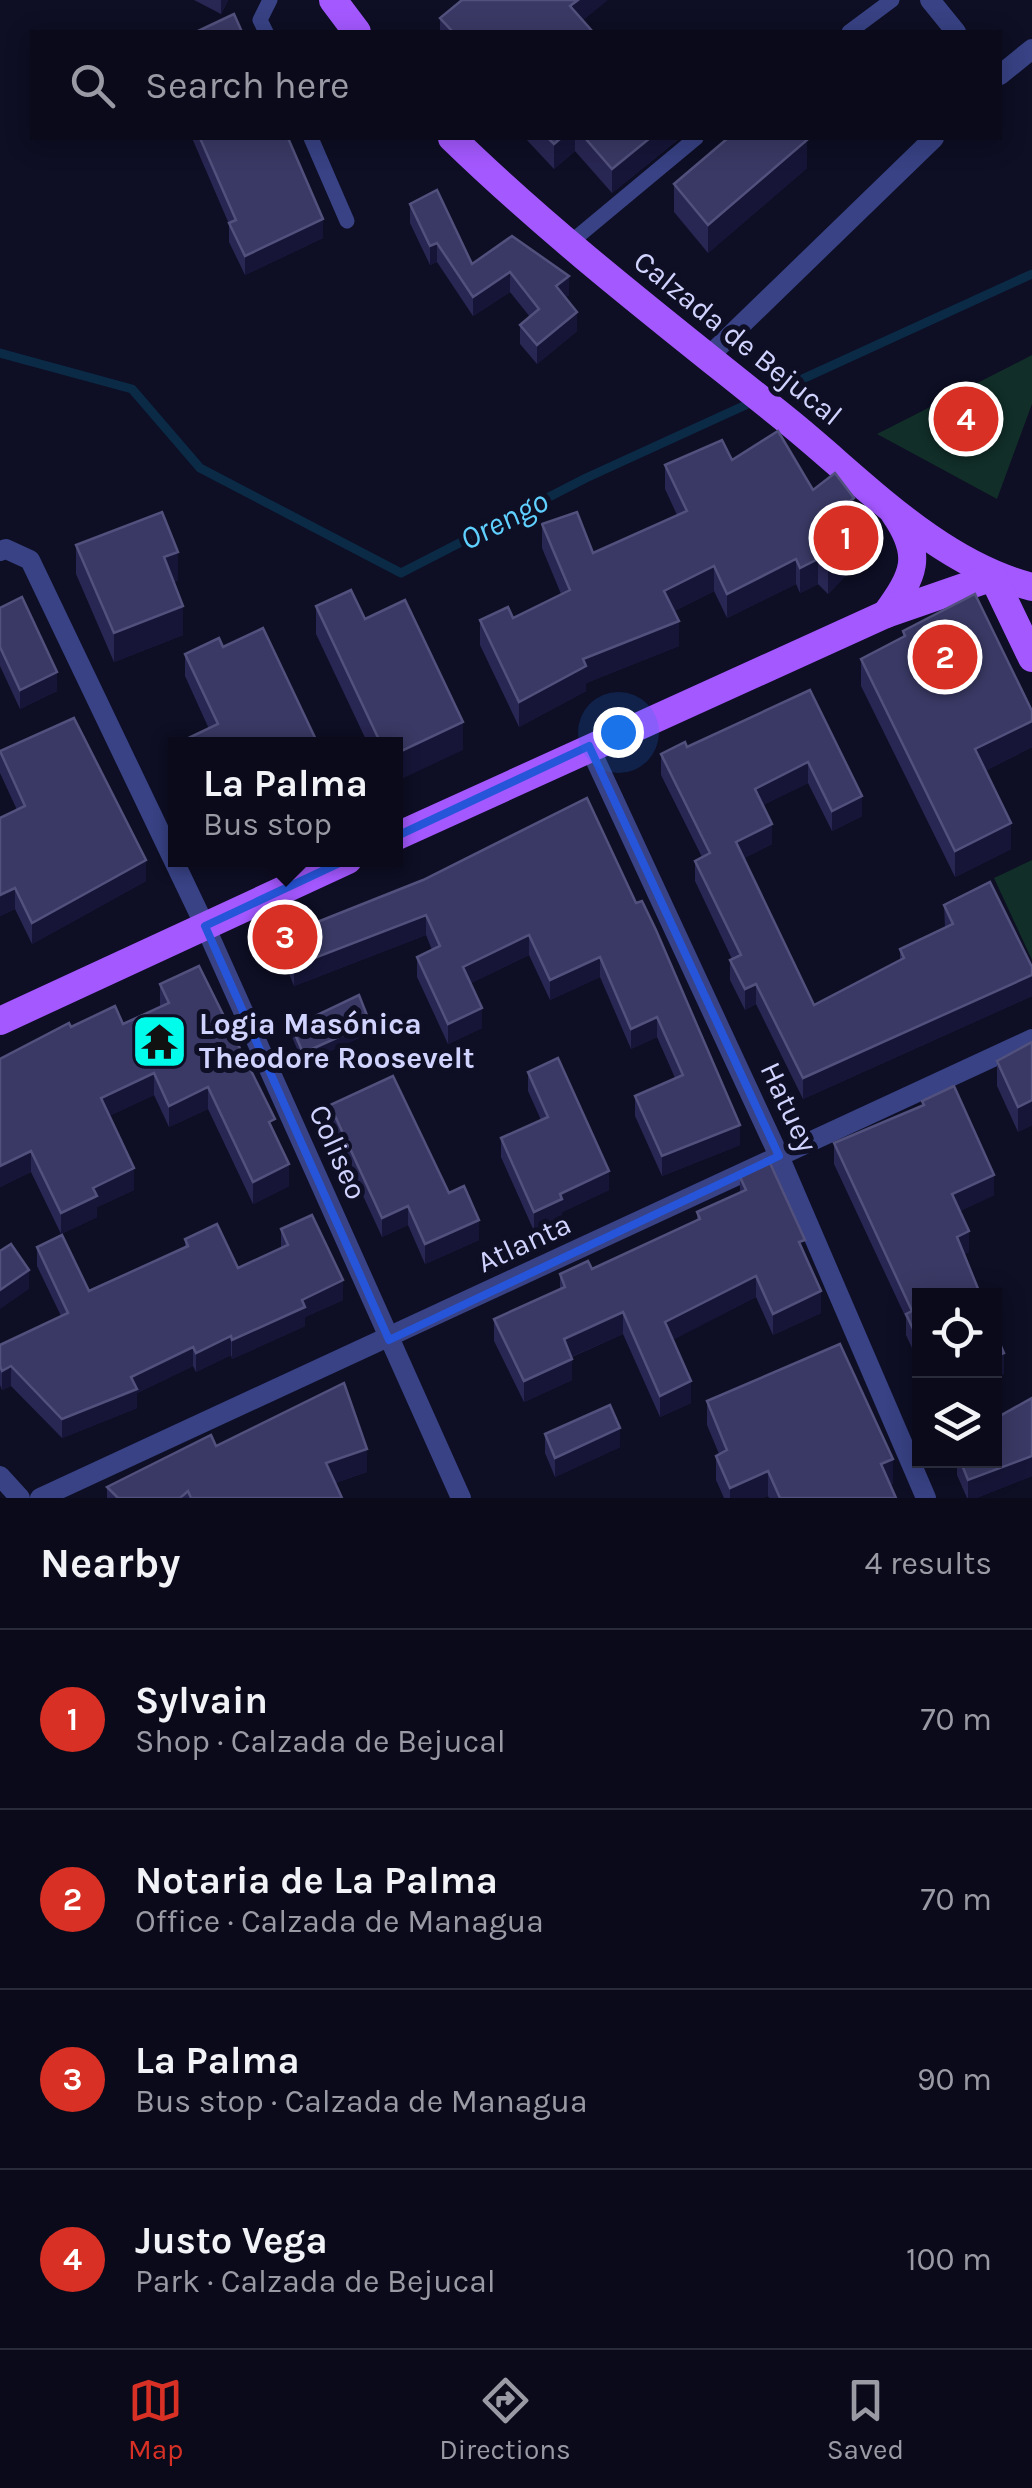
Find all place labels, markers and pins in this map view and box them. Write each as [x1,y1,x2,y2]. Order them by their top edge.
pin: 4 [934,382,998,456]
pin: 1 [814,500,878,576]
pin: 2 [912,620,978,694]
pin: 3 [252,900,318,974]
place label: Logia Masónica Theodore Roosevelt [199,1006,475,1076]
temple icon: Logia Masónica Theodore Roosevelt [130,1011,190,1071]

